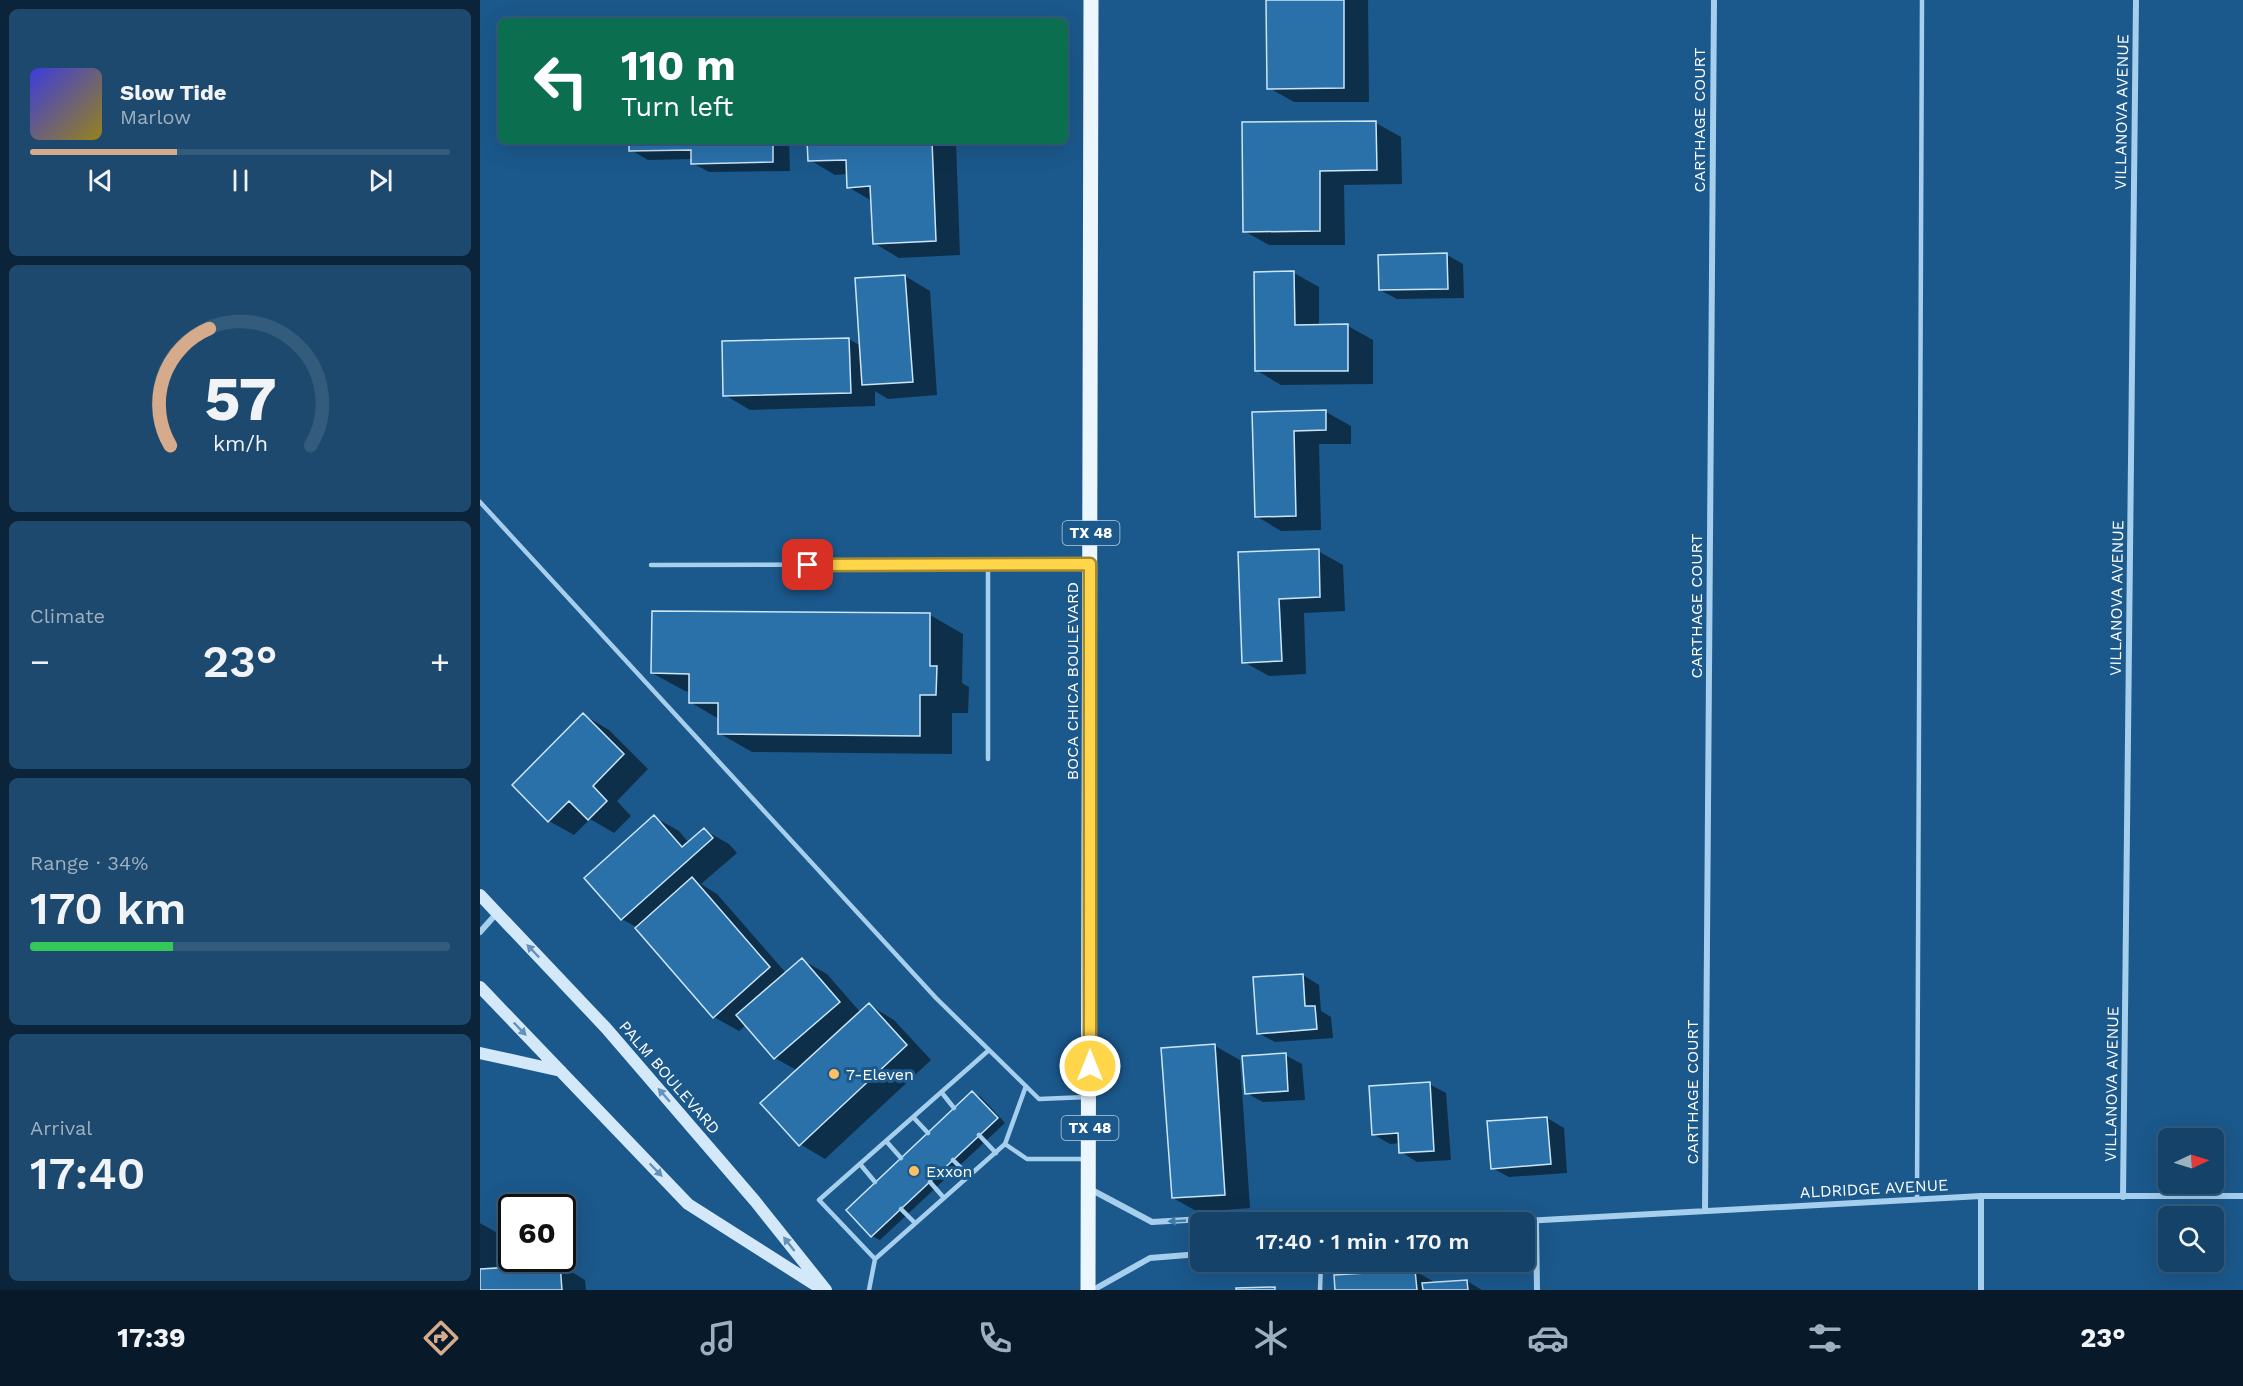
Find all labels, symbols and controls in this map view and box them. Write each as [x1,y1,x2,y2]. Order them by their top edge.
street label: VILLANOVA AVENUE [2111,34,2132,190]
text: 110 m [621,41,736,90]
icon: left [522,42,600,120]
street label: CARTHAGE COURT [1690,47,1709,192]
text: Slow Tide [120,80,227,105]
text: Turn left [621,91,733,123]
text: Marlow [120,105,191,129]
icon: previous [84,164,117,197]
icon: pause [224,164,257,197]
icon: next [364,164,397,197]
text: 57 [204,362,276,435]
text: km/h [212,431,268,456]
street label: VILLANOVA AVENUE [2106,520,2127,676]
road number: TX 48 [1062,521,1120,545]
street label: CARTHAGE COURT [1687,533,1706,678]
pin [782,539,833,590]
icon: arrive [791,548,824,581]
street label: BOCA CHICA BOULEVARD [1063,582,1082,780]
text: Climate [30,604,105,628]
text: 23° [203,635,277,688]
text: − [30,642,50,681]
text: + [430,642,450,681]
text: Range · 34% [30,851,148,875]
text: 170 km [30,882,186,935]
one-way arrow [526,944,540,958]
street label: VILLANOVA AVENUE [2101,1006,2122,1162]
street label: PALM BOULEVARD [615,1017,724,1138]
street label: CARTHAGE COURT [1683,1019,1702,1164]
one-way arrow [513,1022,527,1036]
position arrow [1058,1034,1122,1098]
place label: 7-Eleven [846,1065,914,1084]
marker: 7-Eleven [827,1067,841,1081]
one-way arrow [658,1088,671,1103]
text: Arrival [30,1116,92,1140]
road number: TX 48 [1062,1116,1118,1140]
north arrow [2158,1128,2224,1194]
map controls [2158,1128,2224,1272]
text: 17:40 [30,1147,145,1200]
one-way arrow [648,1162,662,1176]
place label: Exxon [926,1162,972,1181]
marker: Exxon [907,1164,921,1178]
street label: ALDRIDGE AVENUE [1799,1175,1949,1202]
speed limit sign: 60 [498,1194,576,1272]
button: search [2158,1206,2224,1272]
one-way arrow [1167,1216,1186,1225]
text: 17:40 · 1 min · 170 m [1256,1229,1469,1254]
one-way arrow [783,1236,796,1252]
icon: directions [420,1317,462,1359]
icon: music [697,1317,739,1359]
icon: phone [974,1317,1016,1359]
icon: climate [1250,1317,1292,1359]
icon: car [1527,1317,1569,1359]
icon: filters [1804,1317,1846,1359]
text: 17:39 [117,1322,186,1354]
text: 23° [2080,1322,2126,1354]

